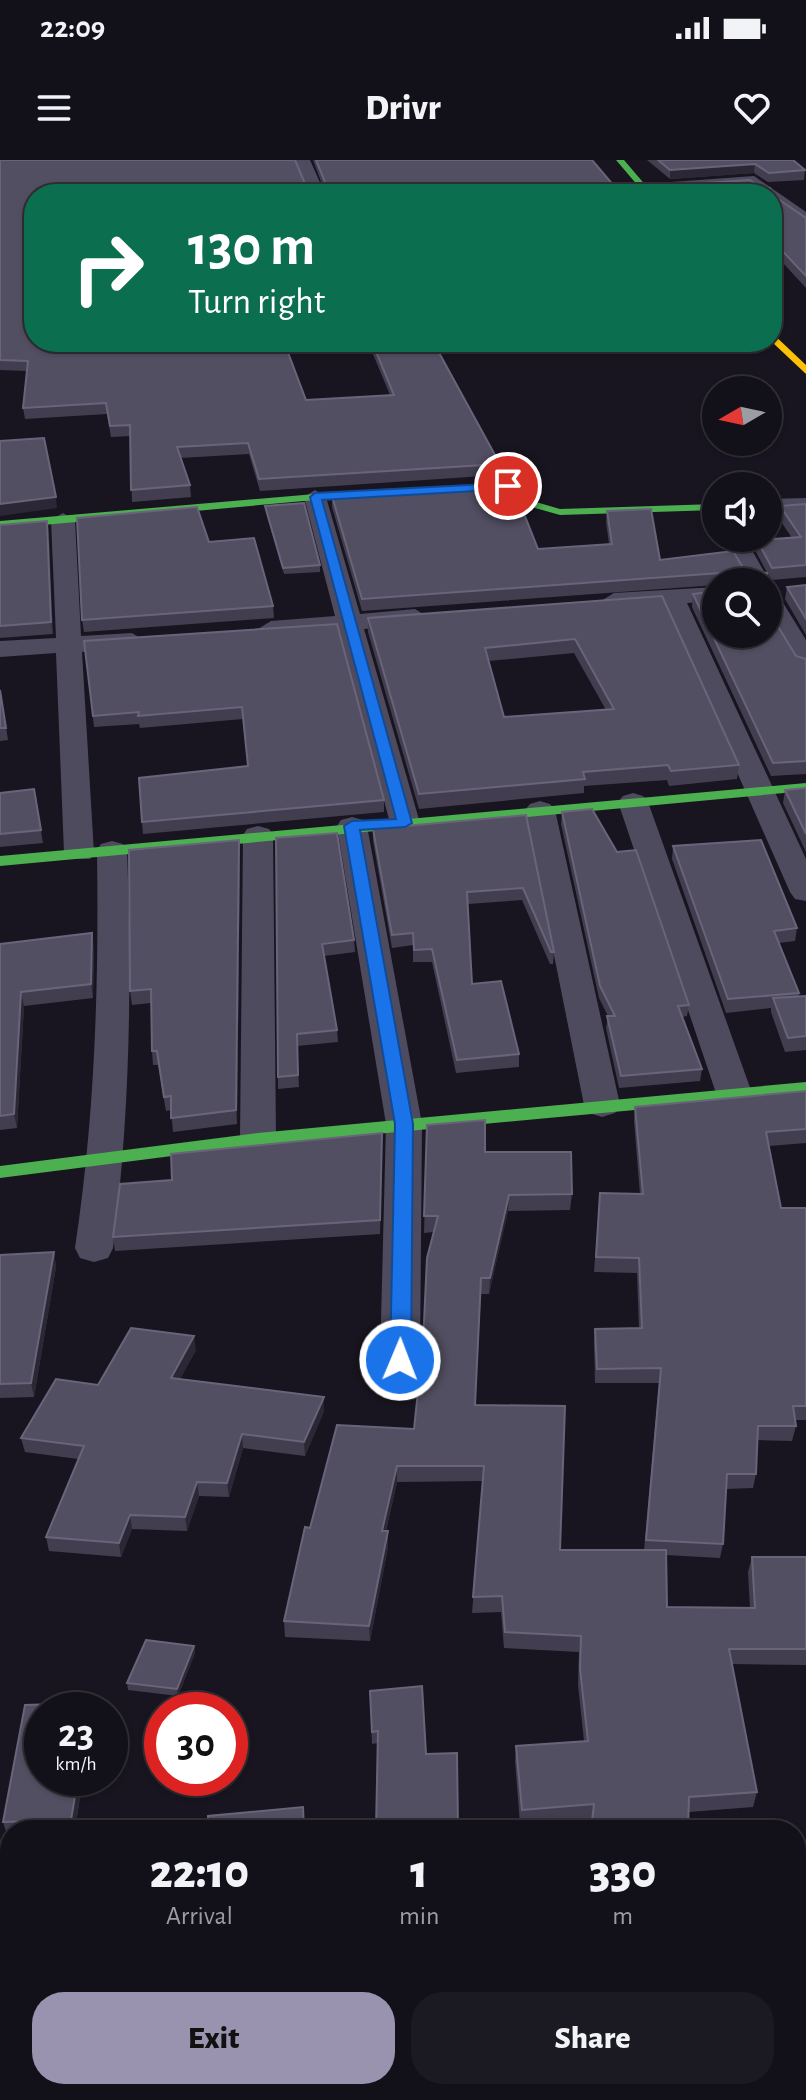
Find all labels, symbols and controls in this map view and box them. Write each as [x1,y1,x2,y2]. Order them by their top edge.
text: 22:09 [40,13,105,43]
icon: menu [32,86,76,130]
icon: heart [730,86,774,130]
text: Drivr [365,90,441,126]
icon: right [56,216,160,320]
text: 130 m [188,219,315,275]
text: Turn right [188,284,325,320]
north arrow [702,376,782,456]
map controls [702,376,782,648]
pin [474,452,542,520]
icon: arrive [486,464,530,508]
button: sound [702,472,782,552]
button: search [702,568,782,648]
position arrow [358,1318,442,1402]
speed limit sign: 30 [144,1692,248,1796]
text: 23 [58,1714,94,1754]
text: km/h [55,1754,97,1774]
text: 22:10 [150,1849,249,1897]
text: 1 [410,1849,428,1897]
text: 330 [589,1849,656,1897]
text: Arrival [166,1903,233,1929]
text: min [399,1903,439,1929]
text: m [612,1903,633,1929]
button: Exit [32,1992,395,2084]
button: Share [411,1992,774,2084]

